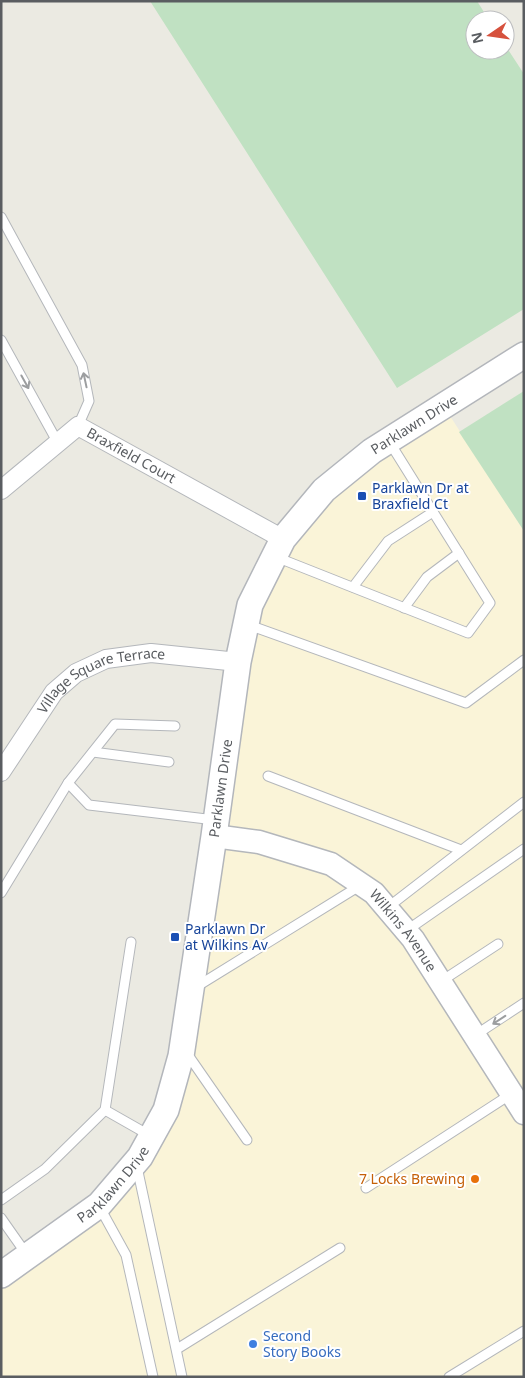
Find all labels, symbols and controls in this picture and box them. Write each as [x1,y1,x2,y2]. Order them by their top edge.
north arrow [465,10,515,60]
text: N [466,30,487,46]
one-way arrow [80,373,89,389]
one-way arrow [20,375,30,390]
street label: Parklawn Drive [367,389,461,458]
street label: Braxfield Court [84,423,179,487]
place label: Parklawn Dr at Braxfield Ct [372,478,469,513]
marker: Parklawn Dr at Braxfield Ct [356,490,368,502]
street label: Village Square Terrace [33,643,166,717]
street label: Parklawn Drive [204,738,236,839]
street label: Wilkins Avenue [366,885,441,975]
place label: Parklawn Dr at Wilkins Av [185,919,269,954]
marker: Parklawn Dr at Wilkins Av [169,931,181,943]
one-way arrow [493,1015,507,1025]
street label: Parklawn Drive [73,1142,153,1227]
place label: 7 Locks Brewing [359,1169,465,1188]
marker: 7 Locks Brewing [469,1173,481,1185]
place label: Second Story Books [263,1326,341,1361]
marker: Second Story Books [247,1338,259,1350]

